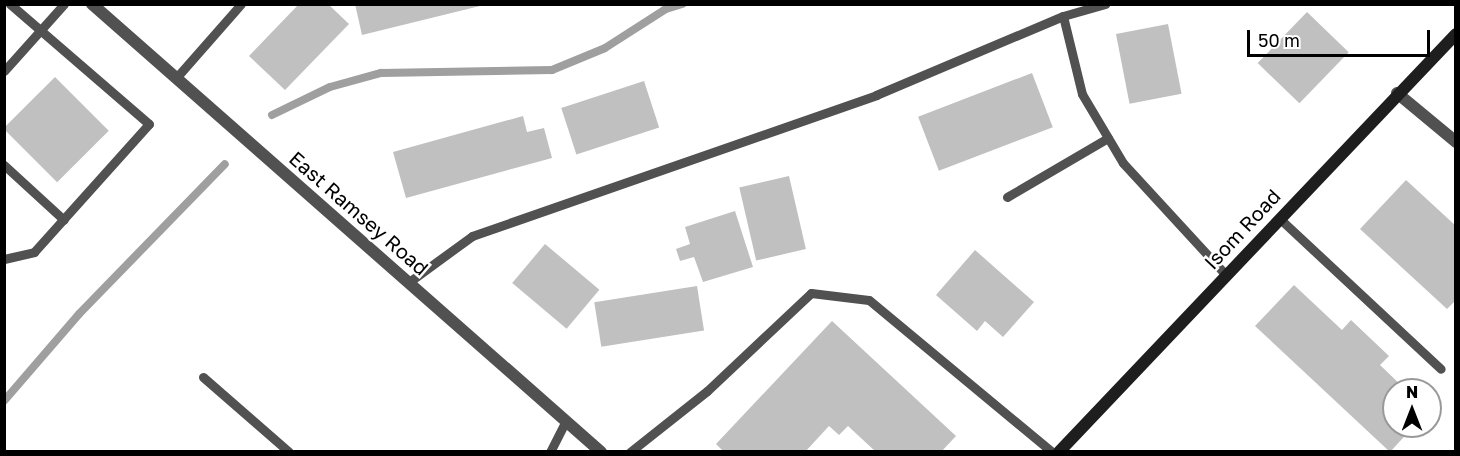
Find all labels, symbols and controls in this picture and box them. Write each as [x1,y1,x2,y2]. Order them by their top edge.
scale bar [1250,18,1433,56]
text: 50 m [1258,29,1300,51]
street label: East Ramsey Road [285,146,433,280]
street label: Isom Road [1199,184,1285,274]
north arrow [1382,378,1442,438]
text: N [1406,382,1418,402]

